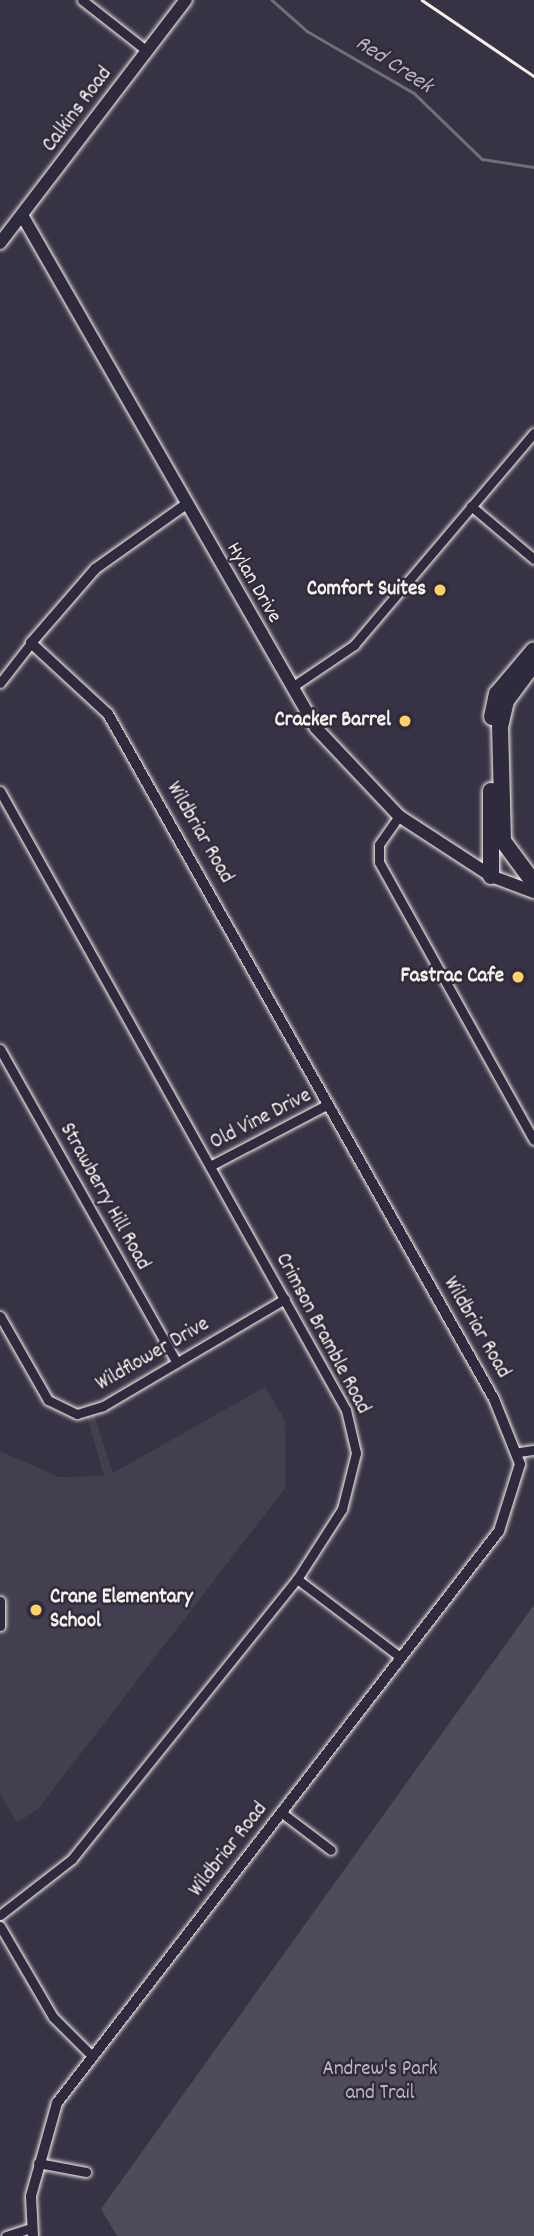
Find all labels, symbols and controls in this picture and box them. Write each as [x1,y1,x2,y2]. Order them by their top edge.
water label: Red Creek [349,31,437,101]
street label: Calkins Road [38,62,118,158]
street label: Hylan Drive [220,538,286,628]
place label: Comfort Suites [307,577,426,603]
marker: Comfort Suites [432,582,448,598]
place label: Cracker Barrel [274,708,391,734]
marker: Cracker Barrel [397,713,413,729]
street label: Wildbriar Road [160,778,238,888]
place label: Fastrac Cafe [400,964,504,990]
marker: Fastrac Cafe [510,969,526,985]
street label: Old Vine Drive [206,1084,316,1156]
street label: Strawberry Hill Road [53,1119,155,1275]
street label: Crimson Bramble Road [269,1249,375,1419]
street label: Wildbriar Road [437,1273,515,1383]
street label: Wildflower Drive [92,1312,214,1398]
place label: Crane Elementary School [50,1585,193,1635]
marker: Crane Elementary School [28,1602,44,1618]
street label: Wildbriar Road [184,1798,274,1902]
park label: Andrew's Park and Trail [322,2057,438,2107]

